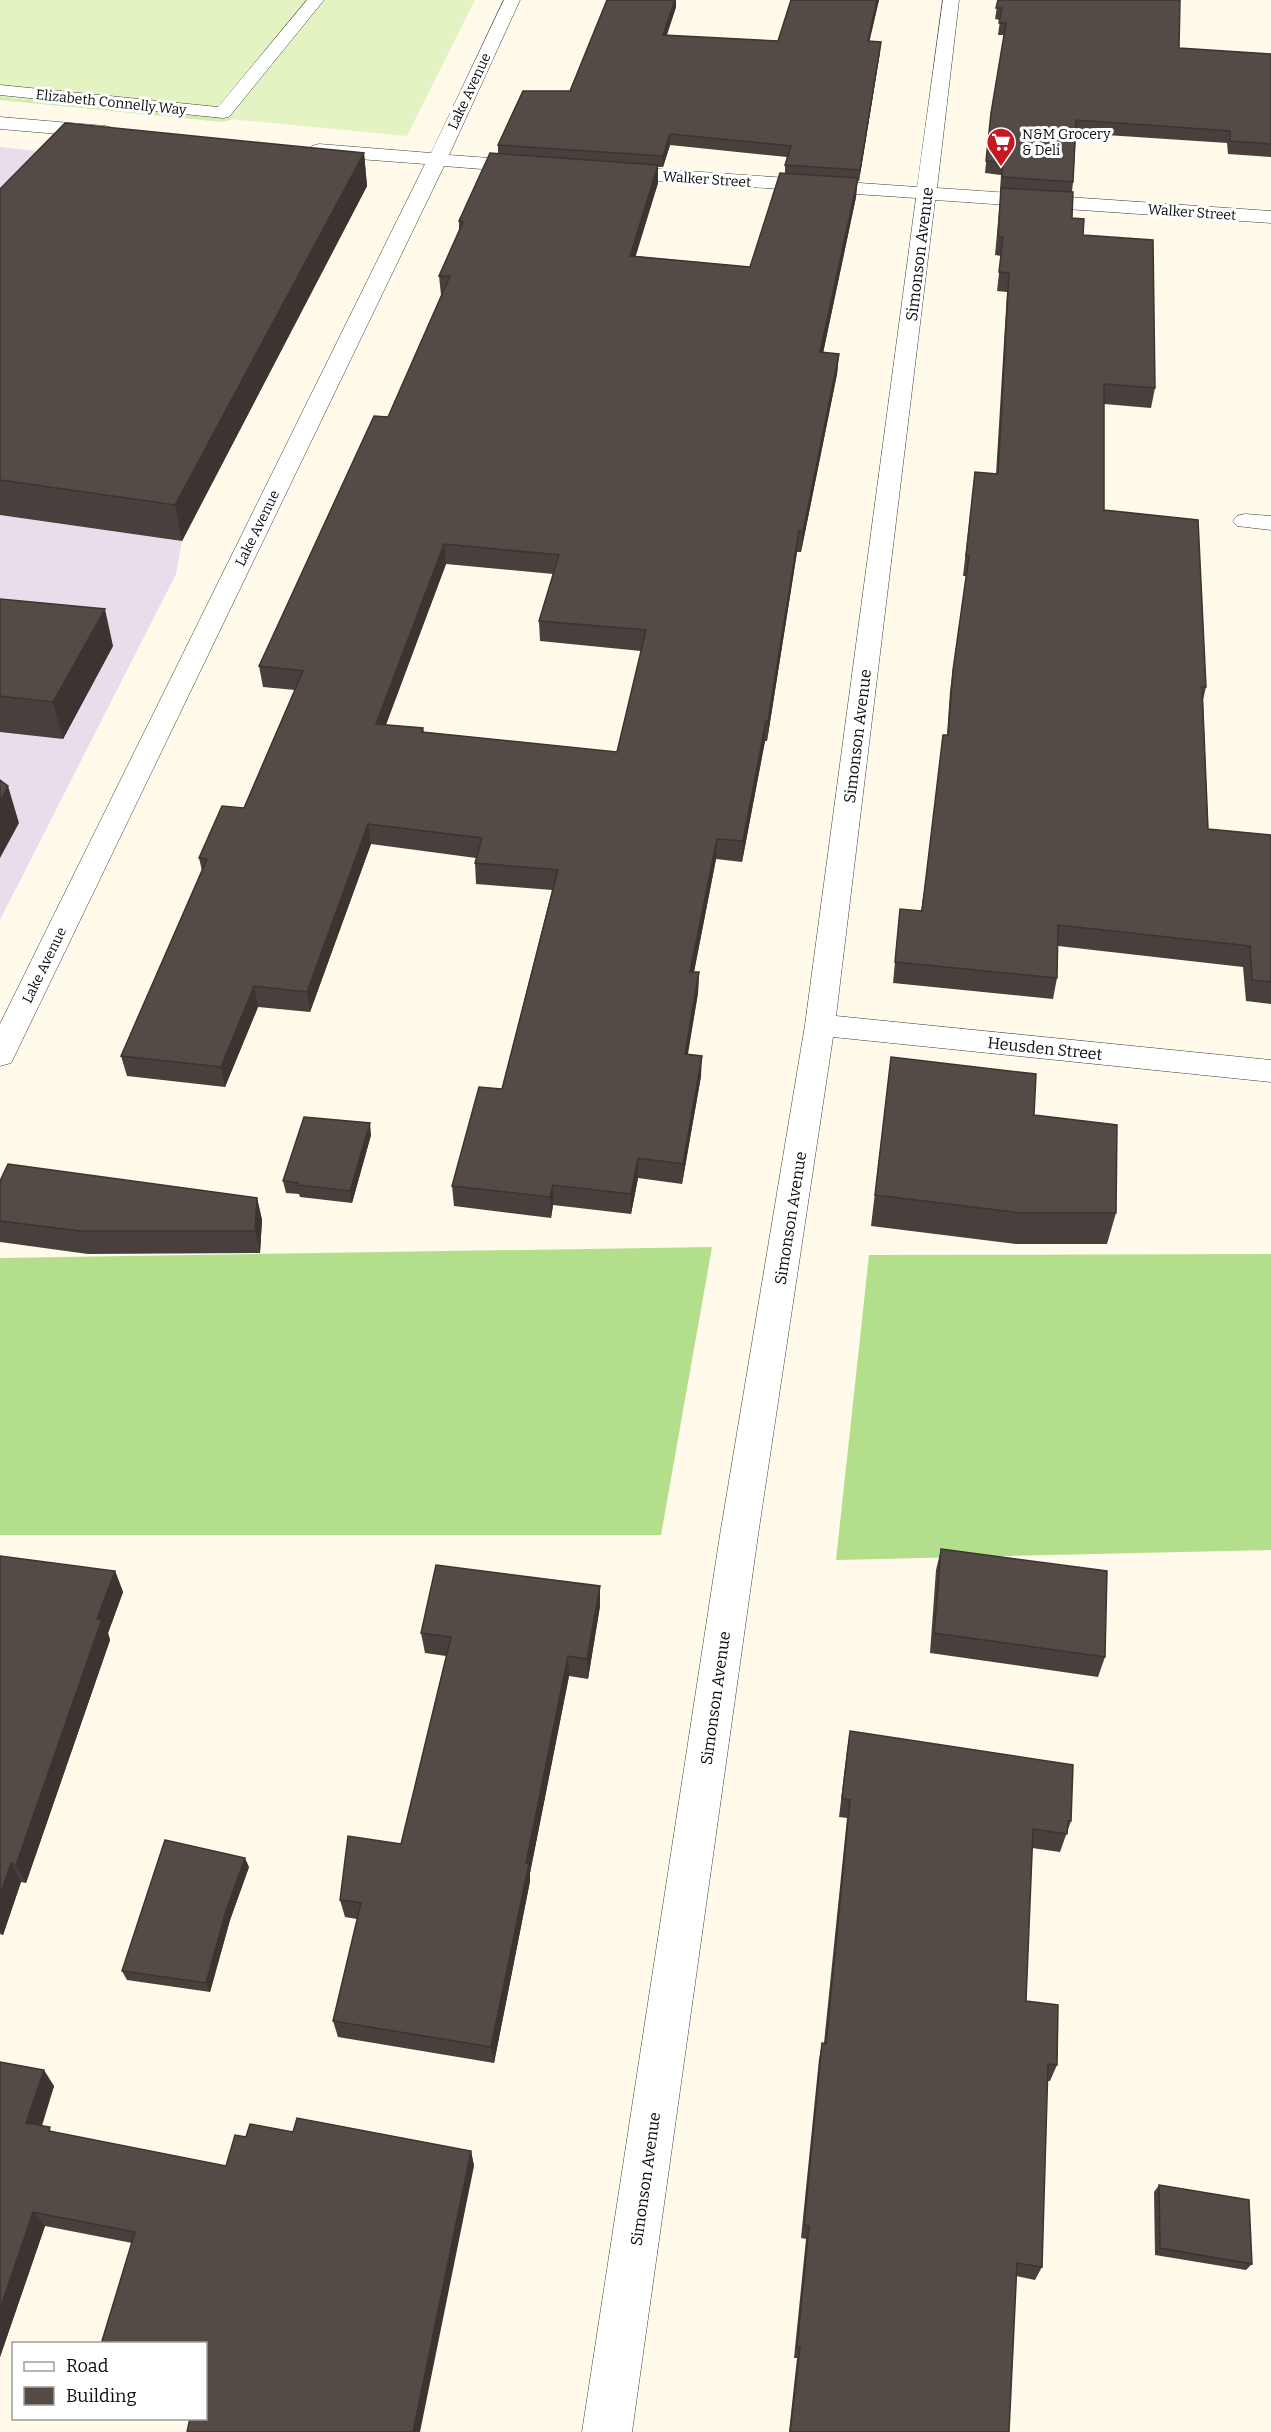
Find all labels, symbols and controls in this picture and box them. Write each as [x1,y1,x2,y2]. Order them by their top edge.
street label: Lake Avenue [444,50,495,132]
street label: Elizabeth Connelly Way [35,86,188,119]
supermarket icon: N&M Grocery & Deli [985,126,1017,168]
place label: N&M Grocery & Deli [1022,126,1111,159]
street label: Walker Street [662,168,752,191]
street label: Simonson Avenue [902,186,937,322]
street label: Walker Street [1147,201,1237,224]
street label: Lake Avenue [232,487,283,569]
street label: Simonson Avenue [840,668,875,804]
street label: Lake Avenue [19,924,70,1006]
street label: Heusden Street [987,1033,1104,1064]
street label: Simonson Avenue [771,1150,810,1286]
street label: Simonson Avenue [697,1630,734,1766]
street label: Simonson Avenue [627,2111,664,2247]
legend [12,2342,207,2420]
text: Road [66,2355,109,2377]
text: Building [66,2385,137,2407]

